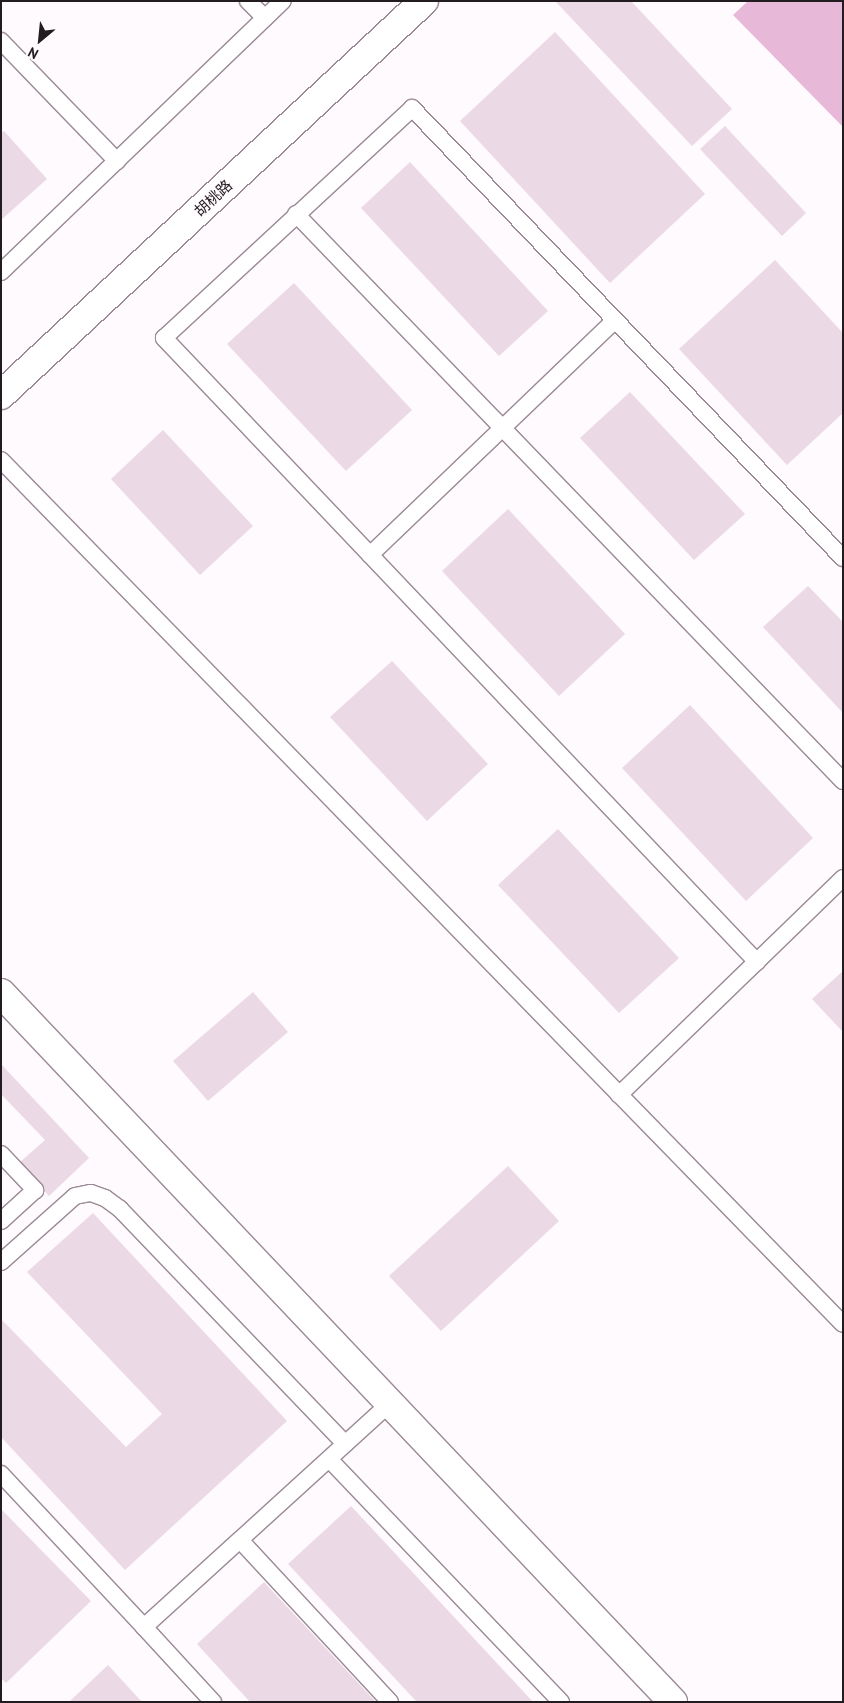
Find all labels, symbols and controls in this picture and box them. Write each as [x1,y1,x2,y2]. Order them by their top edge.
north arrow [15,15,65,65]
text: N [25,43,41,63]
street label: 胡桃路 [190,176,236,220]

